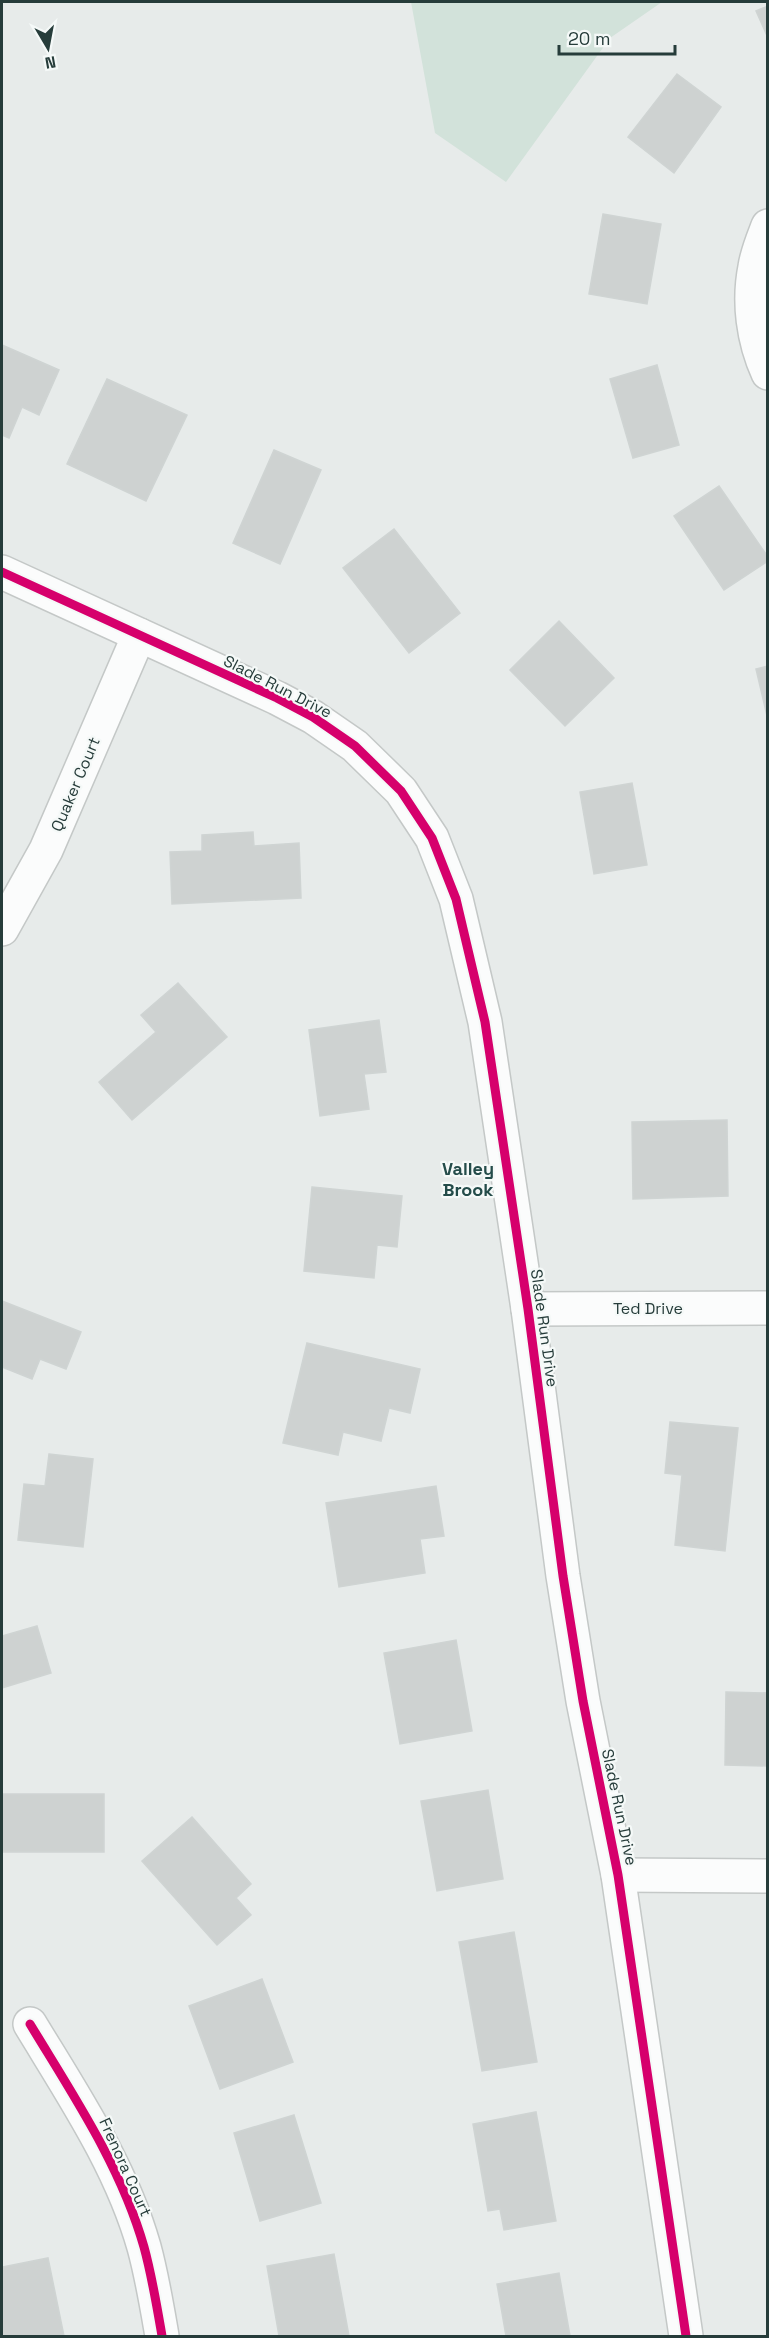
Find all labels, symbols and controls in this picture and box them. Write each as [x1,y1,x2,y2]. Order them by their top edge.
north arrow [18,18,78,78]
scale bar [559,18,674,56]
text: 20 m [568,27,611,50]
text: N [43,51,58,74]
street label: Slade Run Drive [220,650,335,723]
street label: Quaker Court [46,734,105,835]
district label: Valley Brook [442,1157,494,1201]
street label: Slade Run Drive [526,1268,563,1388]
street label: Ted Drive [613,1298,683,1319]
street label: Slade Run Drive [597,1747,642,1867]
street label: Frenora Court [94,2115,157,2220]

